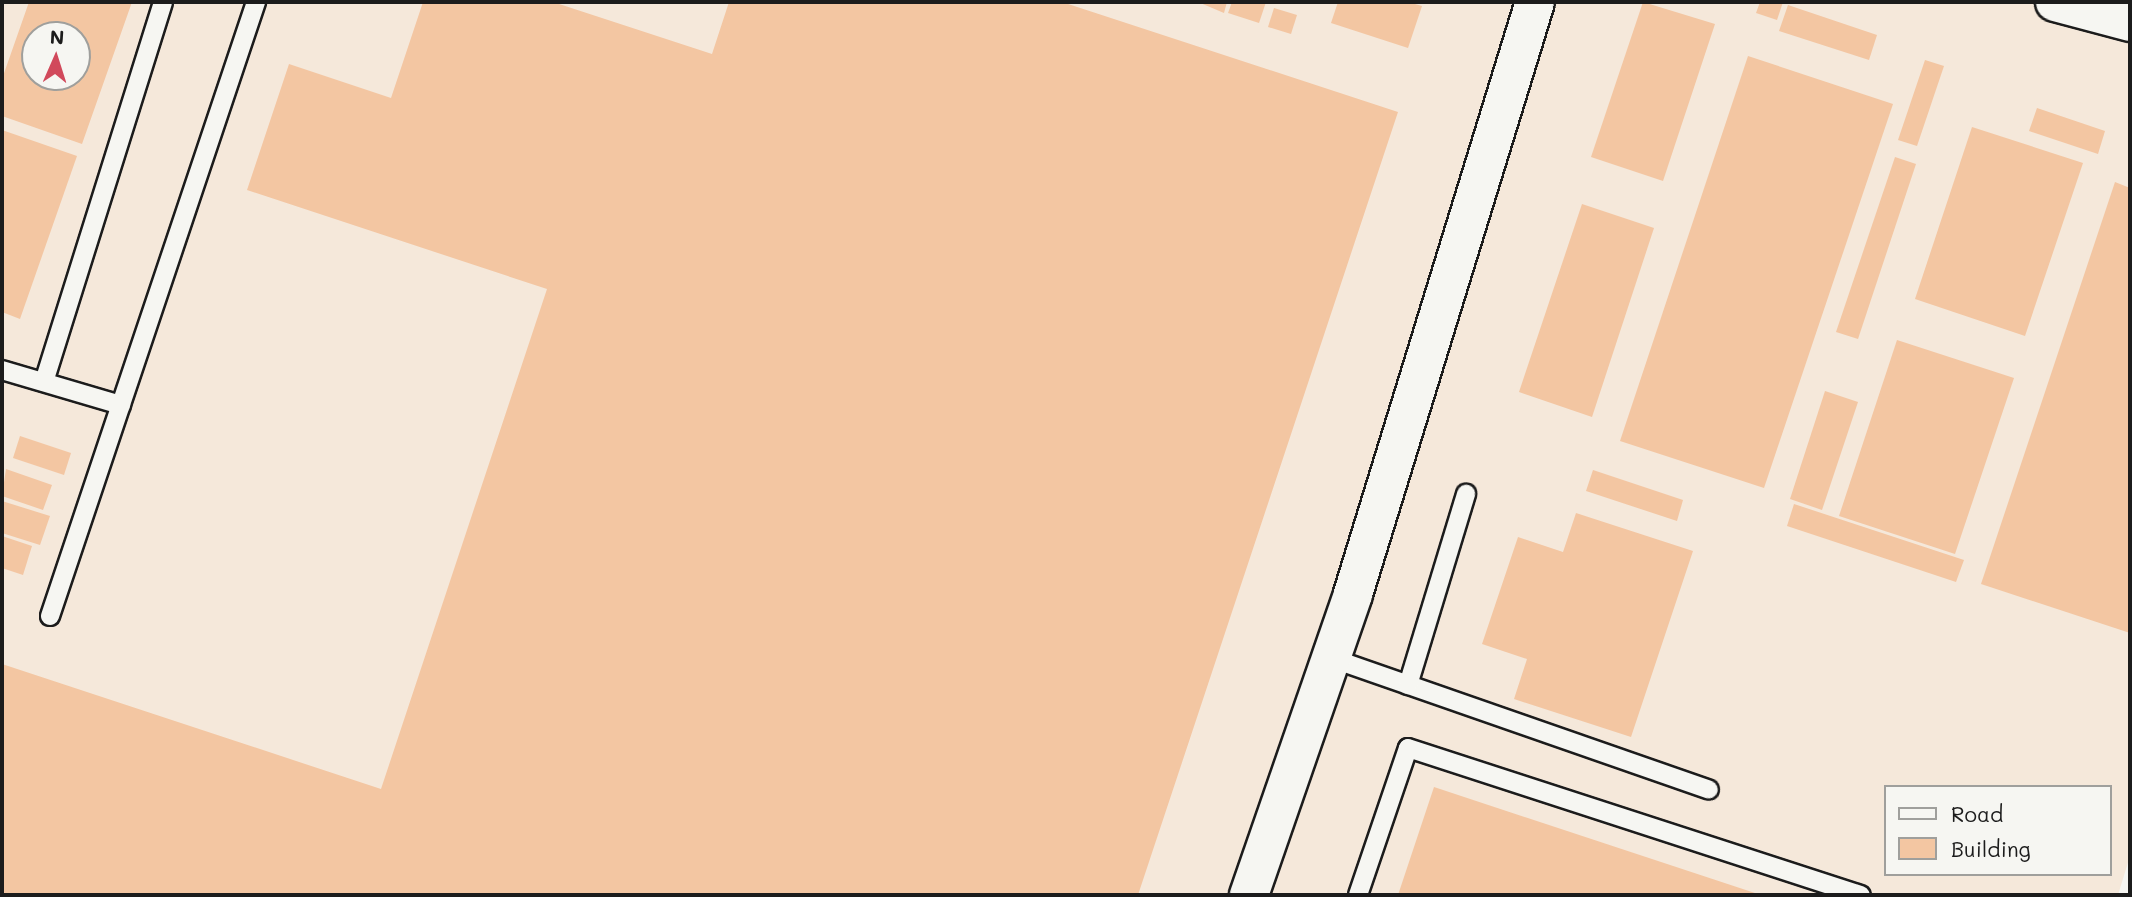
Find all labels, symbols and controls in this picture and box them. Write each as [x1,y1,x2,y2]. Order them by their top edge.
north arrow [21,21,91,91]
text: N [49,24,65,49]
legend [1884,785,2111,876]
text: Road [1951,800,2003,827]
text: Building [1951,835,2031,862]

